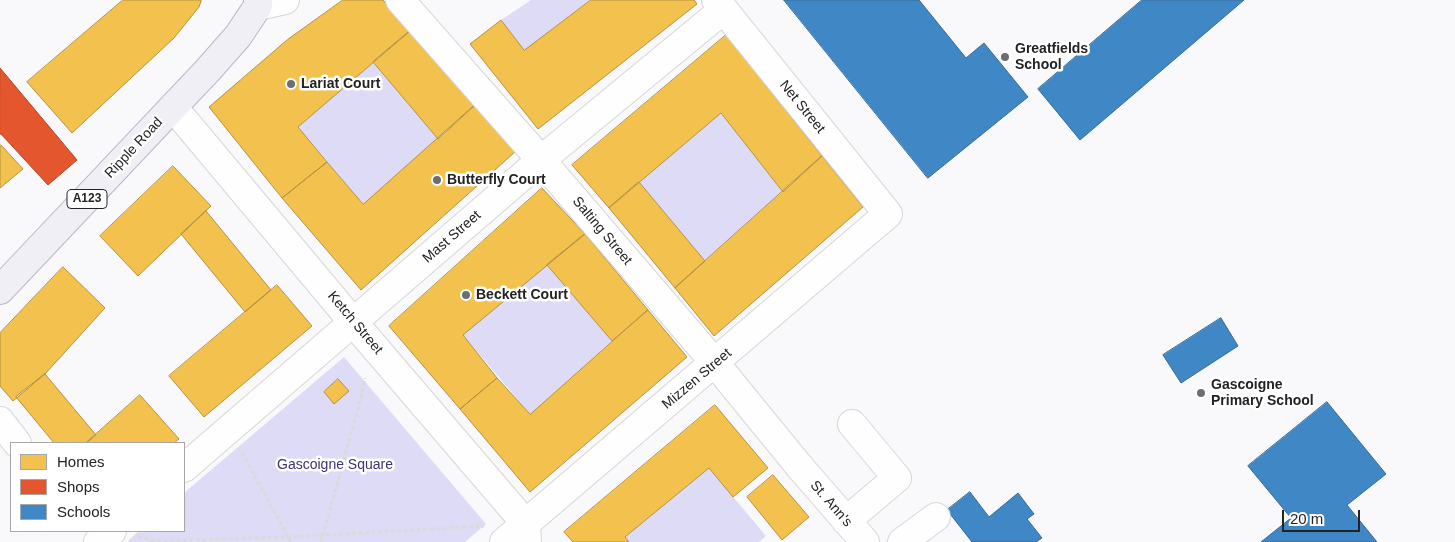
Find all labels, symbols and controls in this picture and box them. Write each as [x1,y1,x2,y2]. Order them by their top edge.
place label: Greatfields School [1015,41,1088,74]
marker: Greatfields School [999,51,1011,63]
place label: Lariat Court [301,76,380,92]
street label: Net Street [776,77,828,137]
marker: Lariat Court [285,78,297,90]
street label: Ripple Road [102,114,166,182]
place label: Butterfly Court [447,172,546,188]
marker: Butterfly Court [431,174,443,186]
road number: A123 [67,190,107,208]
street label: Salting Street [569,193,635,269]
street label: Mast Street [419,207,485,267]
place label: Beckett Court [476,287,568,303]
street label: Ketch Street [324,288,386,358]
marker: Beckett Court [460,289,472,301]
street label: Mizzen Street [659,345,735,413]
place label: Gascoigne Primary School [1211,377,1314,410]
marker: Gascoigne Primary School [1195,387,1207,399]
legend [10,442,185,532]
text: Homes [57,453,105,470]
park label: Gascoigne Square [277,457,393,473]
text: Shops [57,478,100,495]
street label: St. Ann's [806,478,856,530]
scale bar [1285,500,1362,532]
text: Schools [57,503,110,520]
text: 20 m [1290,510,1323,527]

